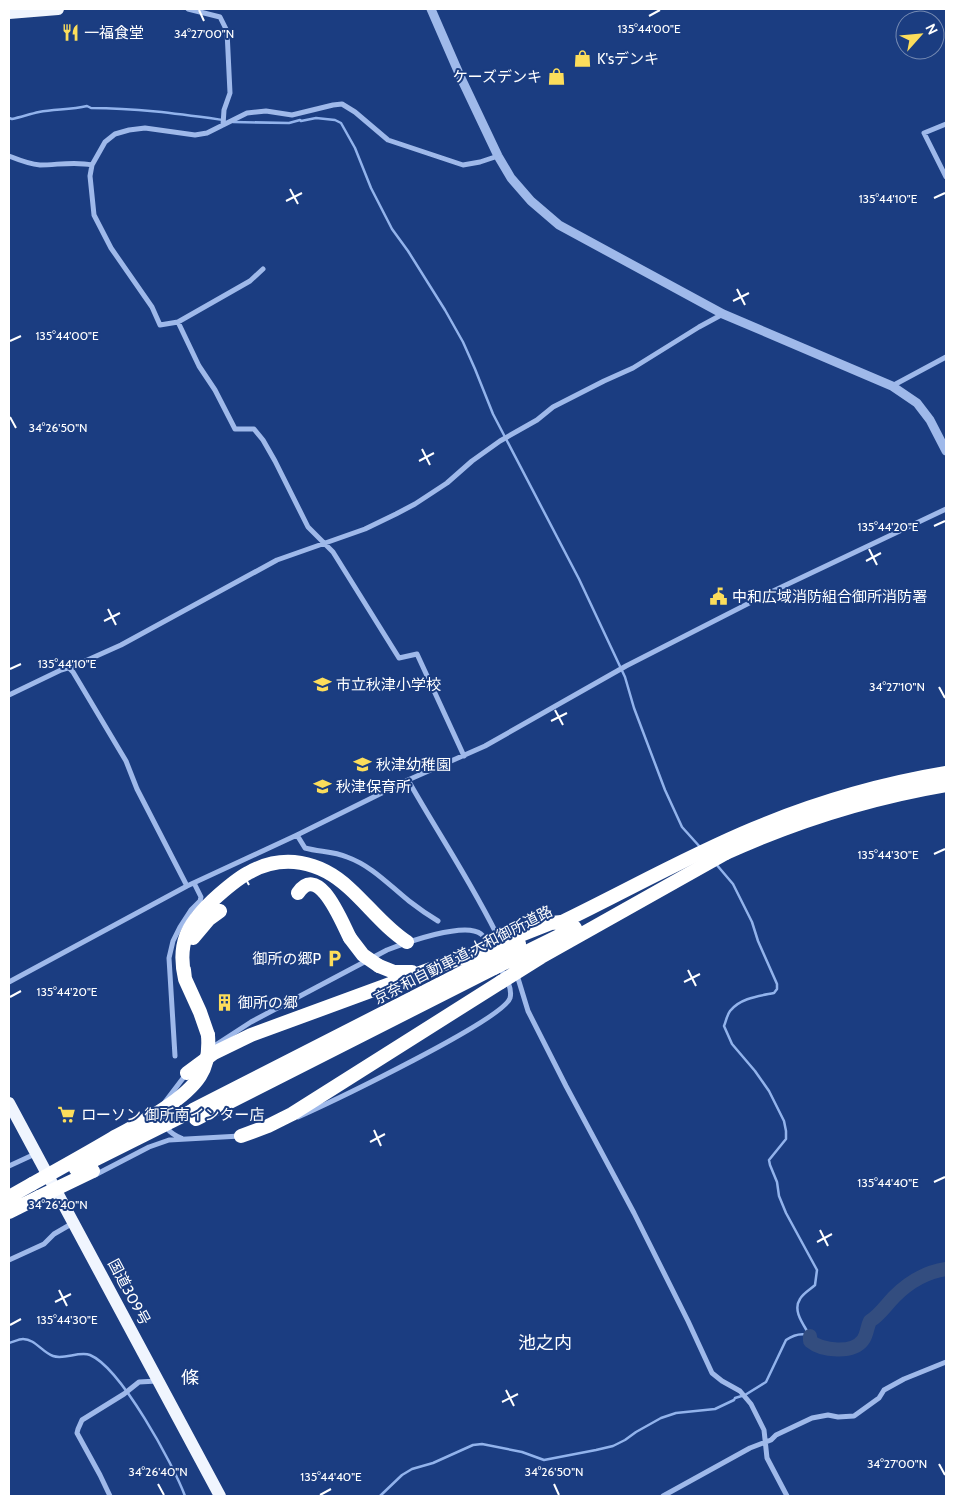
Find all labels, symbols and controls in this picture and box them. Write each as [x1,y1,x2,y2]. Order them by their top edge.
north arrow [895,10,945,60]
text: 135°44'00"E [617,21,681,36]
text: N [921,21,942,38]
restaurant icon: 一福食堂 [60,23,80,43]
place label: 一福食堂 [84,24,144,42]
text: 34°27'00"N [174,26,234,41]
shop icon: K'sデンキ [573,49,593,69]
place label: K'sデンキ [597,50,659,68]
shop icon: ケーズデンキ [546,67,566,87]
place label: ケーズデンキ [453,68,542,86]
text: 135°44'10"E [859,191,918,206]
text: 135°44'00"E [35,328,99,343]
text: 34°26'50"N [28,420,88,435]
text: 135°44'20"E [857,519,919,534]
public building icon: 中和広域消防組合御所消防署 [708,587,728,607]
place label: 中和広域消防組合御所消防署 [732,588,927,606]
text: 135°44'10"E [38,656,97,671]
school or university icon: 市立秋津小学校 [312,675,332,695]
place label: 市立秋津小学校 [336,676,441,694]
text: 34°27'10"N [869,679,925,694]
school or university icon: 秋津幼稚園 [352,755,372,775]
place label: 秋津幼稚園 [376,756,451,774]
school or university icon: 秋津保育所 [312,777,332,797]
place label: 秋津保育所 [336,778,411,796]
text: 135°44'30"E [857,847,919,862]
street label: 京奈和自動車道;大和御所道路 [371,902,555,1008]
parking icon: 御所の郷P [325,949,345,969]
place label: 御所の郷P [252,950,321,968]
text: 135°44'20"E [36,984,98,999]
building icon: 御所の郷 [214,993,234,1013]
place label: 御所の郷 [238,994,298,1012]
supermarket icon: ローソン 御所南インター店 [57,1105,77,1125]
place label: ローソン 御所南インター店 [81,1106,264,1124]
text: 135°44'40"E [857,1175,919,1190]
text: 34°26'40"N [28,1197,88,1212]
street label: 国道309号 [104,1256,154,1328]
text: 135°44'30"E [36,1312,98,1327]
district label: 池之内 [518,1332,572,1354]
district label: 條 [181,1367,199,1389]
text: 34°27'00"N [867,1456,927,1471]
text: 34°26'40"N [128,1464,188,1479]
text: 34°26'50"N [524,1464,584,1479]
text: 135°44'40"E [300,1469,362,1484]

